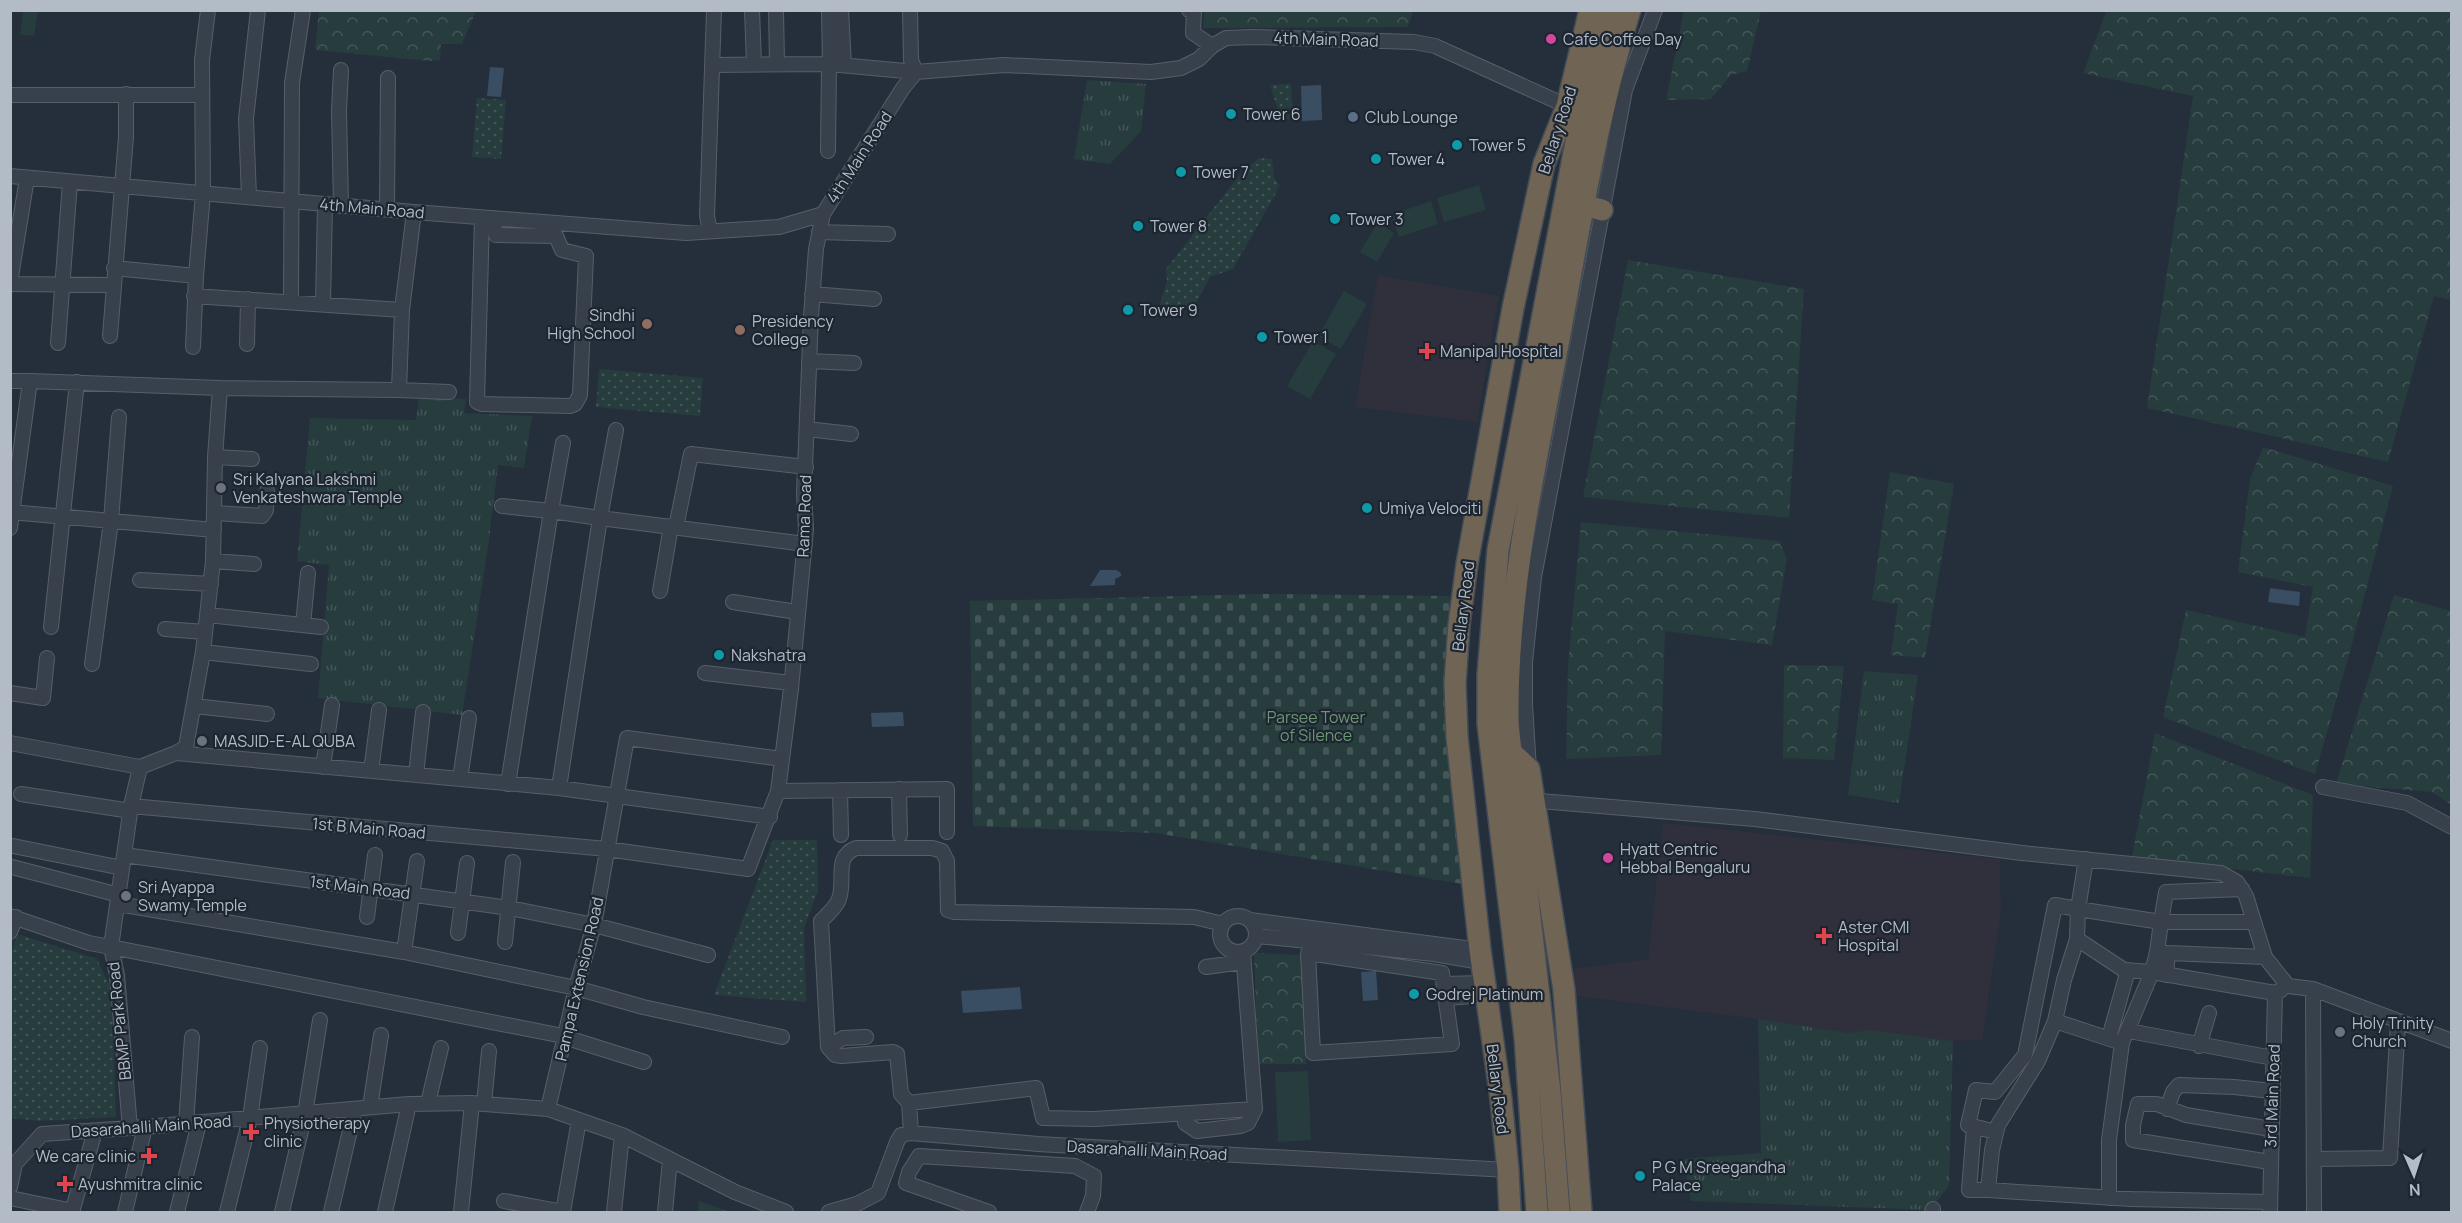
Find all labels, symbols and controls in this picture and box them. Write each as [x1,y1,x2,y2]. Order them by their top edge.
street label: 4th Main Road [1273,26,1379,52]
place label: Cafe Coffee Day [1563,28,1682,50]
marker: Cafe Coffee Day [1544,32,1558,46]
street label: Bellary Road [1533,83,1581,177]
place label: Tower 6 [1243,103,1301,125]
place label: Club Lounge [1365,106,1458,128]
street label: 4th Main Road [821,107,897,207]
marker: Tower 6 [1224,107,1238,121]
marker: Club Lounge [1346,110,1360,124]
place label: Tower 5 [1469,134,1526,156]
marker: Tower 5 [1450,138,1464,152]
place label: Tower 4 [1388,148,1445,170]
marker: Tower 4 [1369,152,1383,166]
place label: Tower 7 [1193,161,1249,183]
marker: Tower 7 [1174,165,1188,179]
street label: 4th Main Road [319,192,425,224]
place label: Tower 3 [1347,208,1404,230]
marker: Tower 3 [1328,212,1342,226]
place label: Tower 8 [1150,215,1207,237]
marker: Tower 8 [1131,219,1145,233]
place label: Tower 9 [1140,299,1198,321]
marker: Tower 9 [1121,303,1135,317]
place label: Sindhi High School [547,304,635,344]
place label: Presidency College [752,310,834,350]
marker: Sindhi High School [640,317,654,331]
marker: Presidency College [733,323,747,337]
place label: Tower 1 [1274,326,1328,348]
marker: Tower 1 [1255,330,1269,344]
place label: Manipal Hospital [1440,340,1562,362]
marker: Manipal Hospital [1418,342,1436,360]
place label: Sri Kalyana Lakshmi Venkateshwara Temple [233,468,402,508]
street label: Rama Road [792,474,816,558]
marker: Sri Kalyana Lakshmi Venkateshwara Temple [214,481,228,495]
place label: Umiya Velociti [1379,497,1482,519]
marker: Umiya Velociti [1360,501,1374,515]
street label: Bellary Road [1447,560,1479,652]
place label: Nakshatra [731,644,806,666]
marker: Nakshatra [712,648,726,662]
park label: Parsee Tower of Silence [1267,706,1365,746]
place label: MASJID-E-AL QUBA [214,730,355,752]
marker: MASJID-E-AL QUBA [195,734,209,748]
street label: 1st B Main Road [311,812,427,844]
place label: Hyatt Centric Hebbal Bengaluru [1620,838,1750,878]
marker: Hyatt Centric Hebbal Bengaluru [1601,851,1615,865]
street label: 1st Main Road [309,870,411,904]
place label: Sri Ayappa Swamy Temple [138,876,247,916]
marker: Sri Ayappa Swamy Temple [119,889,133,903]
street label: Pampa Extension Road [549,895,609,1063]
place label: Aster CMI Hospital [1838,916,1910,956]
marker: Aster CMI Hospital [1815,927,1833,945]
street label: BBMP Park Road [102,961,136,1081]
place label: Godrej Platinum [1426,983,1543,1005]
marker: Godrej Platinum [1407,987,1421,1001]
place label: Holy Trinity Church [2352,1012,2434,1052]
marker: Holy Trinity Church [2333,1025,2347,1039]
street label: Bellary Road [1482,1043,1514,1135]
street label: 3rd Main Road [2259,1044,2285,1148]
street label: Dasarahalli Main Road [70,1109,232,1143]
place label: Physiotherapy clinic [264,1112,371,1152]
marker: Physiotherapy clinic [242,1123,260,1141]
street label: Dasarahalli Main Road [1066,1135,1228,1165]
place label: We care clinic [35,1145,136,1167]
north arrow [2384,1145,2444,1205]
marker: We care clinic [140,1147,158,1165]
place label: P G M Sreegandha Palace [1652,1156,1786,1196]
marker: P G M Sreegandha Palace [1633,1169,1647,1183]
place label: Ayushmitra clinic [78,1173,203,1195]
marker: Ayushmitra clinic [56,1175,74,1193]
text: N [2408,1179,2421,1201]

